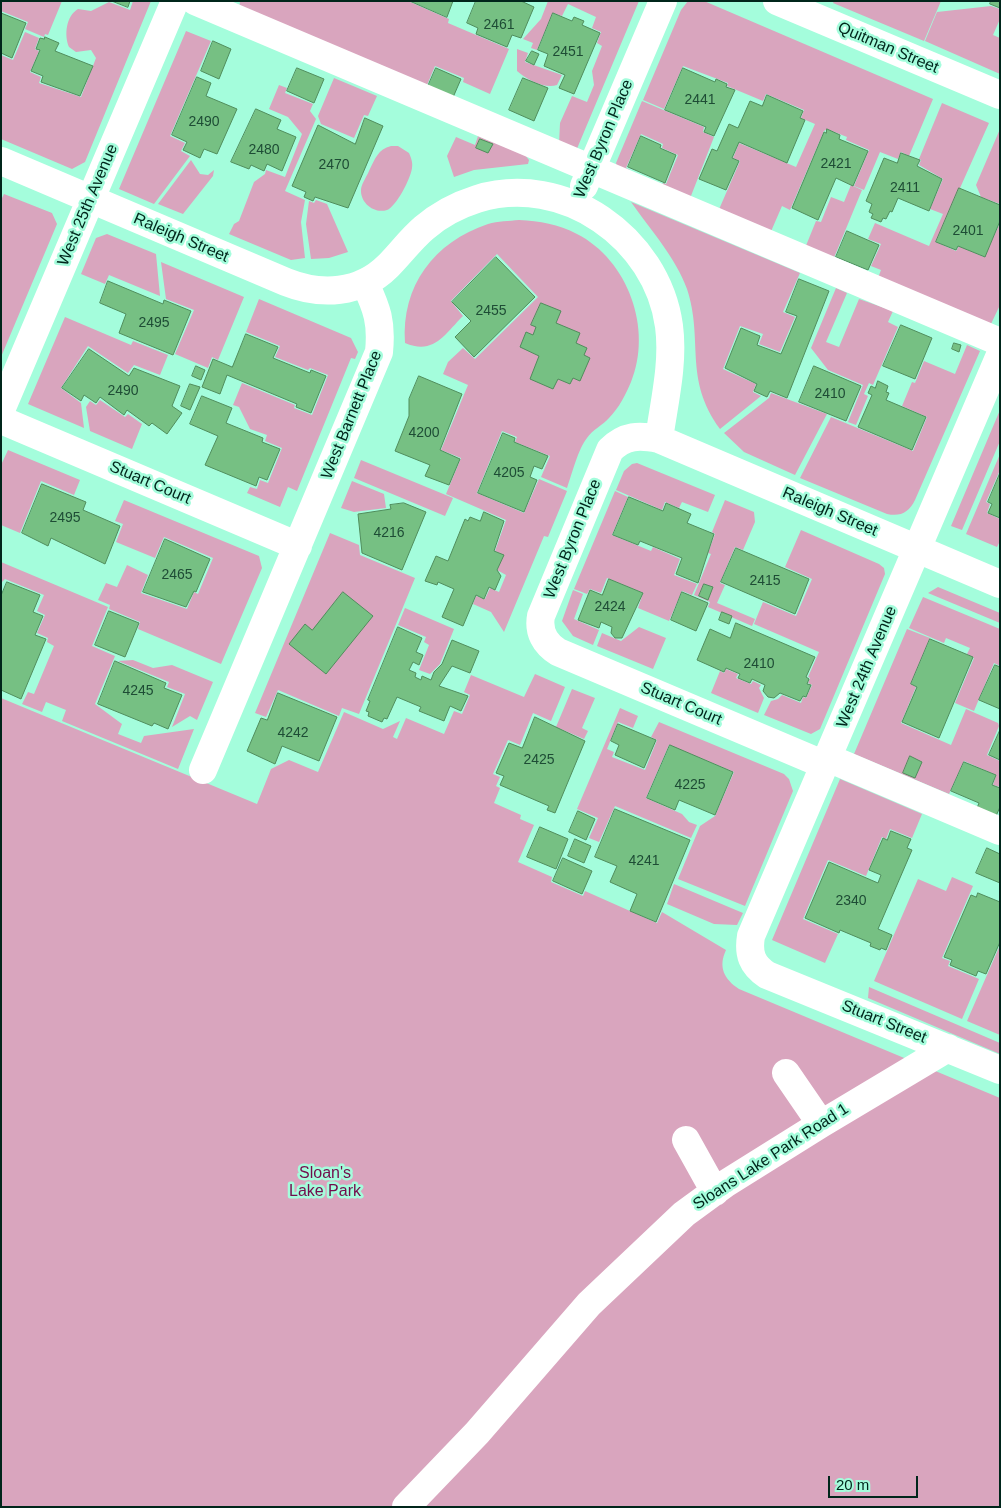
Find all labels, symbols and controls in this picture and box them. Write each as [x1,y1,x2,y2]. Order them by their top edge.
house number: 2461 [483,17,515,33]
street label: Quitman Street [835,18,941,78]
house number: 2451 [552,44,584,60]
street label: West Byron Place [570,77,638,201]
house number: 2441 [684,92,716,108]
house number: 2490 [188,114,220,130]
street label: West 25th Avenue [54,141,122,269]
house number: 2480 [248,142,280,158]
house number: 2421 [820,156,852,172]
house number: 2470 [318,157,350,173]
house number: 2411 [890,180,920,196]
street label: Raleigh Street [131,209,231,267]
house number: 2401 [952,223,984,239]
house number: 2455 [475,303,507,319]
house number: 2495 [138,315,170,331]
street label: West Barnett Place [318,348,386,482]
house number: 2490 [107,383,139,399]
house number: 2410 [814,386,846,402]
house number: 4200 [408,425,440,441]
street label: Stuart Court [107,457,193,509]
house number: 4205 [493,465,525,481]
street label: West Byron Place [540,477,606,601]
street label: Raleigh Street [780,483,880,541]
house number: 2495 [49,510,81,526]
house number: 4216 [373,525,405,541]
house number: 2465 [161,567,193,583]
house number: 2415 [749,573,781,589]
house number: 2424 [594,599,626,615]
street label: West 24th Avenue [833,603,901,731]
house number: 2410 [743,656,775,672]
street label: Stuart Court [638,678,724,730]
house number: 4245 [122,683,154,699]
house number: 4242 [277,725,309,741]
house number: 2425 [523,752,555,768]
house number: 4225 [674,777,706,793]
house number: 4241 [628,853,660,869]
house number: 2340 [835,893,867,909]
street label: Stuart Street [839,996,929,1048]
street label: Sloans Lake Park Road 1 [690,1100,852,1214]
park label: Sloan's Lake Park [289,1164,361,1202]
scale bar [831,1466,921,1498]
text: 20 m [836,1476,869,1493]

